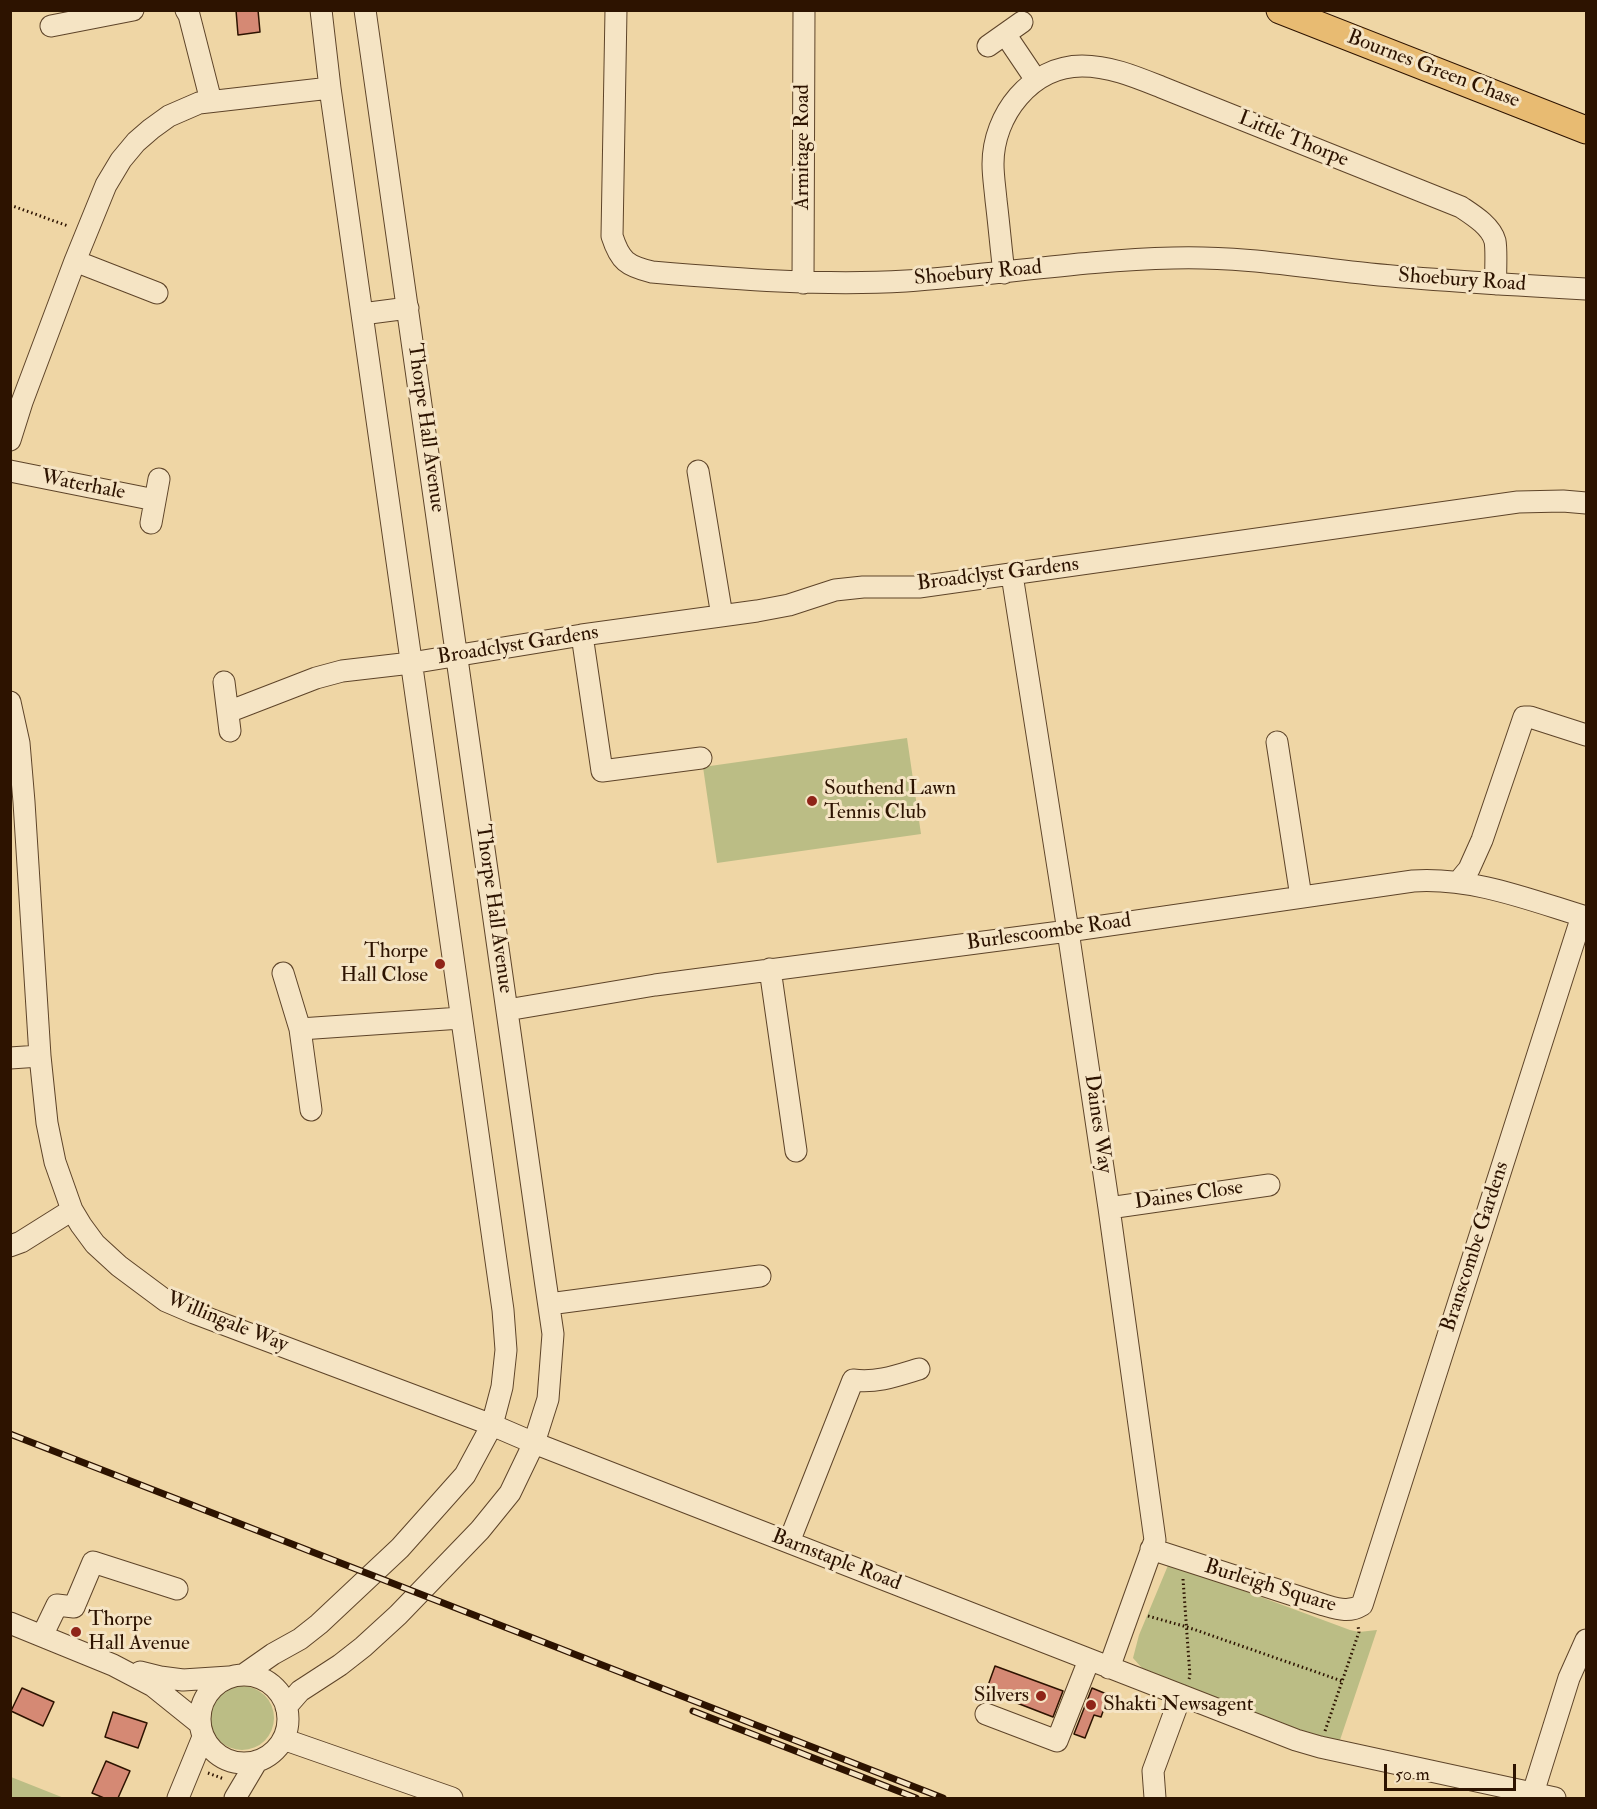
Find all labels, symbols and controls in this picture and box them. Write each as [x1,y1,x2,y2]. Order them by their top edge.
street label: Bournes Green Chase [1343,25,1523,115]
street label: Armitage Road [790,84,816,210]
street label: Little Thorpe [1234,106,1352,174]
street label: Shoebury Road [913,256,1043,292]
street label: Shoebury Road [1397,264,1527,298]
street label: Thorpe Hall Avenue [401,342,449,514]
street label: Waterhale [39,466,127,506]
street label: Broadclyst Gardens [916,553,1080,597]
street label: Broadclyst Gardens [436,621,600,671]
place label: Southend Lawn Tennis Club [824,776,956,826]
marker: Southend Lawn Tennis Club [805,794,819,808]
street label: Thorpe Hall Avenue [469,823,517,995]
street label: Burlescoombe Road [965,909,1133,957]
place label: Thorpe Hall Close [340,939,428,989]
marker: Thorpe Hall Close [433,957,447,971]
street label: Daines Way [1078,1073,1116,1175]
street label: Branscombe Gardens [1437,1159,1515,1335]
street label: Daines Close [1133,1176,1245,1216]
street label: Willingale Way [163,1287,291,1359]
street label: Barnstaple Road [768,1525,904,1597]
street label: Burleigh Square [1201,1555,1339,1619]
place label: Thorpe Hall Avenue [88,1607,190,1657]
marker: Thorpe Hall Avenue [69,1625,83,1639]
place label: Silvers [974,1683,1029,1709]
marker: Silvers [1034,1689,1048,1703]
place label: Shakti Newsagent [1103,1692,1254,1718]
marker: Shakti Newsagent [1084,1698,1098,1712]
scale bar [1387,1752,1519,1790]
text: 50 m [1395,1763,1430,1786]

